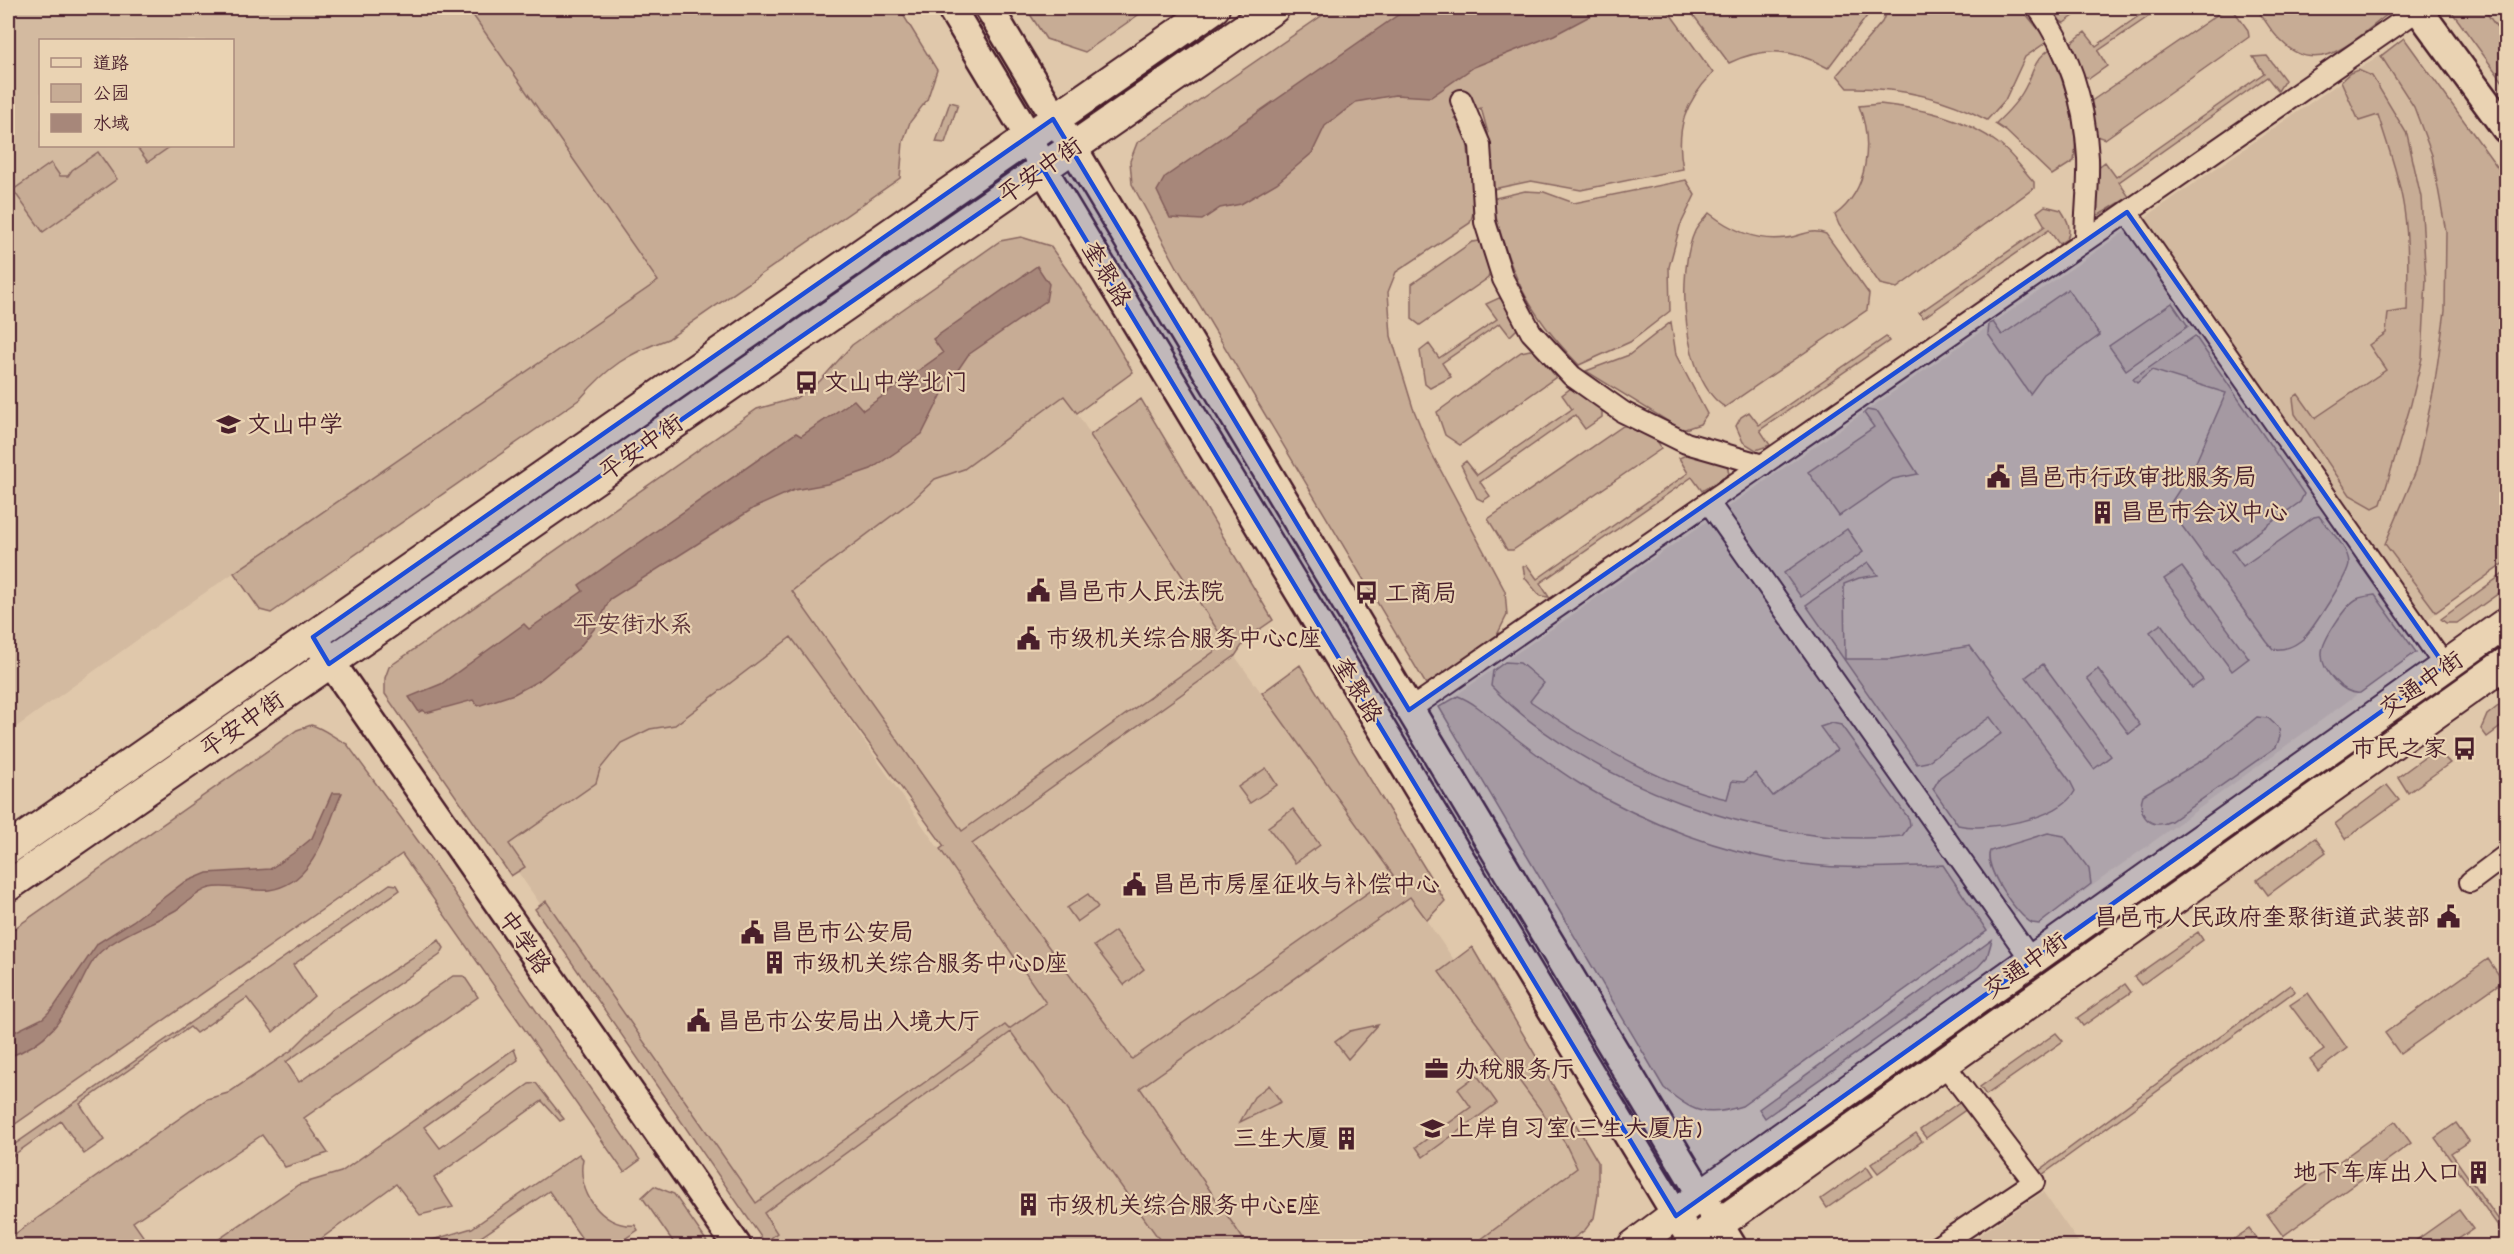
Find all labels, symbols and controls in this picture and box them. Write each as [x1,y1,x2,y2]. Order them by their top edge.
legend [39,39,234,147]
text: 道路 [93,53,129,78]
text: 公园 [93,83,129,108]
text: 水域 [93,113,129,138]
street label: 平安中街 [993,131,1091,214]
street label: 奎聚路 [1071,236,1138,315]
place label: 文山中学北门 [824,368,968,402]
bus stop icon: 文山中学北门 [793,369,819,395]
street label: 平安中街 [594,408,692,491]
place label: 文山中学 [247,410,343,444]
school or university icon: 文山中学 [216,411,242,437]
place label: 昌邑市行政审批服务局 [2017,463,2257,497]
public building icon: 昌邑市行政审批服务局 [1986,464,2012,490]
place label: 昌邑市会议中心 [2120,498,2288,532]
building icon: 昌邑市会议中心 [2089,499,2115,525]
place label: 昌邑市人民法院 [1056,577,1224,611]
public building icon: 昌邑市人民法院 [1025,578,1051,604]
place label: 工商局 [1385,579,1457,613]
bus stop icon: 工商局 [1354,580,1380,606]
park label: 平安街水系 [573,610,693,644]
place label: 市级机关综合服务中心C座 [1046,624,1322,658]
public building icon: 市级机关综合服务中心C座 [1015,625,1041,651]
street label: 交通中街 [2374,645,2472,728]
street label: 奎聚路 [1322,652,1389,731]
street label: 平安中街 [195,685,293,768]
place label: 市民之家 [2351,734,2447,768]
bus stop icon: 市民之家 [2452,735,2478,761]
place label: 昌邑市房屋征收与补偿中心 [1152,870,1440,904]
public building icon: 昌邑市房屋征收与补偿中心 [1121,871,1147,897]
place label: 昌邑市人民政府奎聚街道武装部 [2094,903,2430,937]
street label: 中学路 [488,904,557,983]
public building icon: 昌邑市人民政府奎聚街道武装部 [2435,904,2461,930]
place label: 昌邑市公安局 [770,918,914,952]
public building icon: 昌邑市公安局 [739,919,765,945]
street label: 交通中街 [1978,926,2076,1009]
place label: 市级机关综合服务中心D座 [792,949,1068,983]
building icon: 市级机关综合服务中心D座 [761,950,787,976]
place label: 昌邑市公安局出入境大厅 [717,1007,981,1041]
public building icon: 昌邑市公安局出入境大厅 [686,1008,712,1034]
place label: 办税服务厅 [1455,1055,1575,1089]
office icon: 办税服务厅 [1424,1056,1450,1082]
place label: 上岸自习室(三生大厦店) [1450,1114,1702,1148]
school or university icon: 上岸自习室(三生大厦店) [1419,1115,1445,1141]
place label: 三生大厦 [1233,1124,1329,1158]
building icon: 三生大厦 [1334,1125,1360,1151]
place label: 地下车库出入口 [2293,1158,2461,1192]
building icon: 地下车库出入口 [2466,1159,2492,1185]
place label: 市级机关综合服务中心E座 [1046,1191,1321,1225]
building icon: 市级机关综合服务中心E座 [1015,1192,1041,1218]

